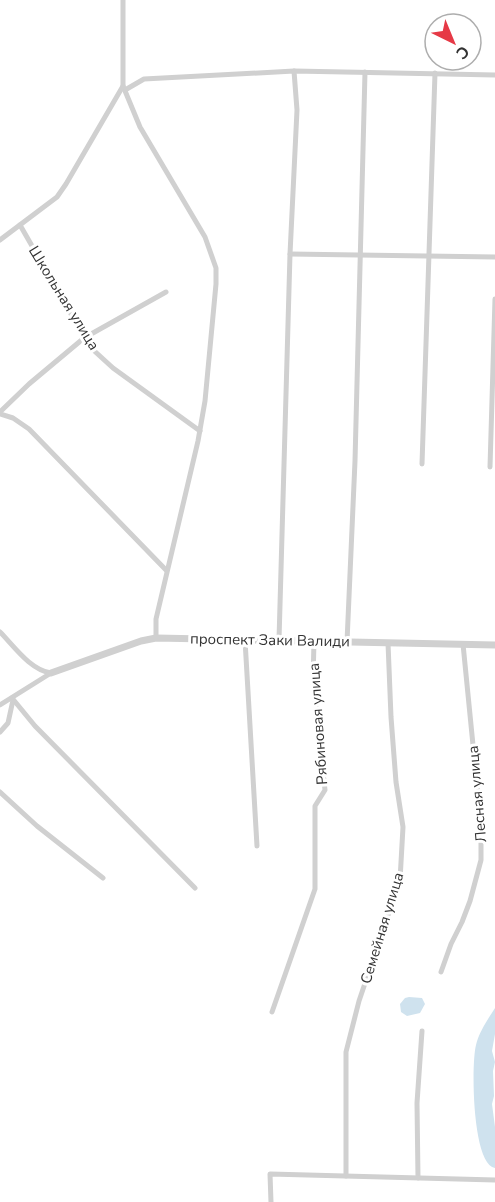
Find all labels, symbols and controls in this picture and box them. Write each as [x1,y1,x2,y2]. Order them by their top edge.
north arrow [423,12,483,72]
text: С [451,40,474,64]
street label: Школьная улица [24,242,104,354]
street label: проспект Заки Валиди [190,629,350,651]
street label: Рябиновая улица [304,662,332,786]
street label: Лесная улица [463,745,491,843]
street label: Семейная улица [356,870,408,986]

